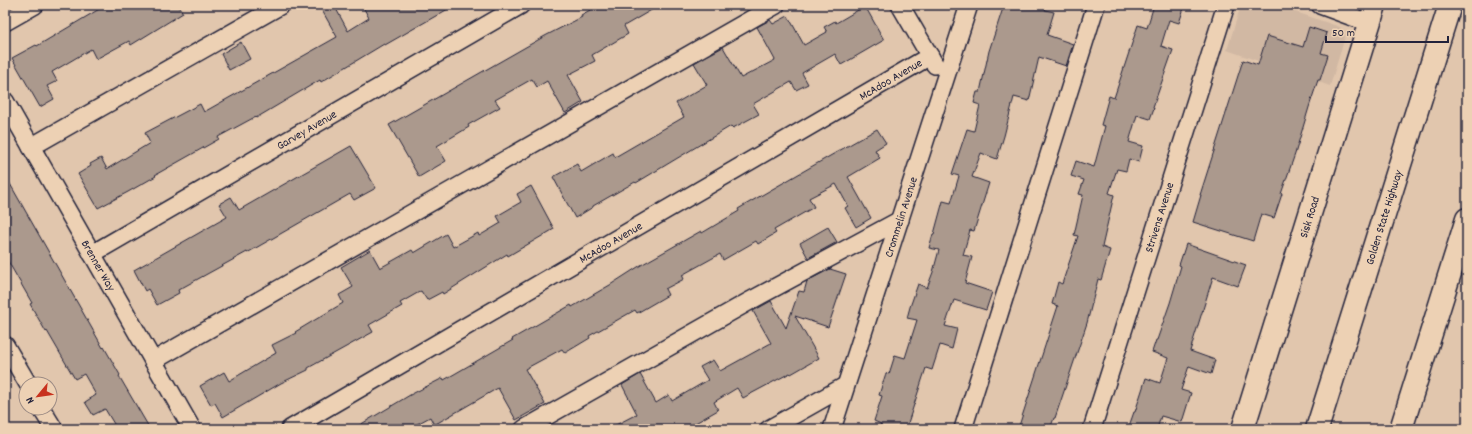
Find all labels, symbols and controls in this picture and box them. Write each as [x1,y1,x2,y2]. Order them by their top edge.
scale bar [1326,18,1448,44]
text: 50 m [1332,25,1355,42]
street label: McAdoo Avenue [857,55,926,105]
street label: Garvey Avenue [274,107,340,155]
street label: Golden State Highway [1362,167,1408,267]
street label: Crommelin Avenue [881,175,923,260]
street label: Strivens Avenue [1141,180,1179,255]
street label: Sisk Road [1296,195,1325,240]
street label: McAdoo Avenue [577,218,646,269]
street label: Brenner Way [76,237,119,296]
north arrow [18,376,58,416]
text: N [22,393,39,406]

